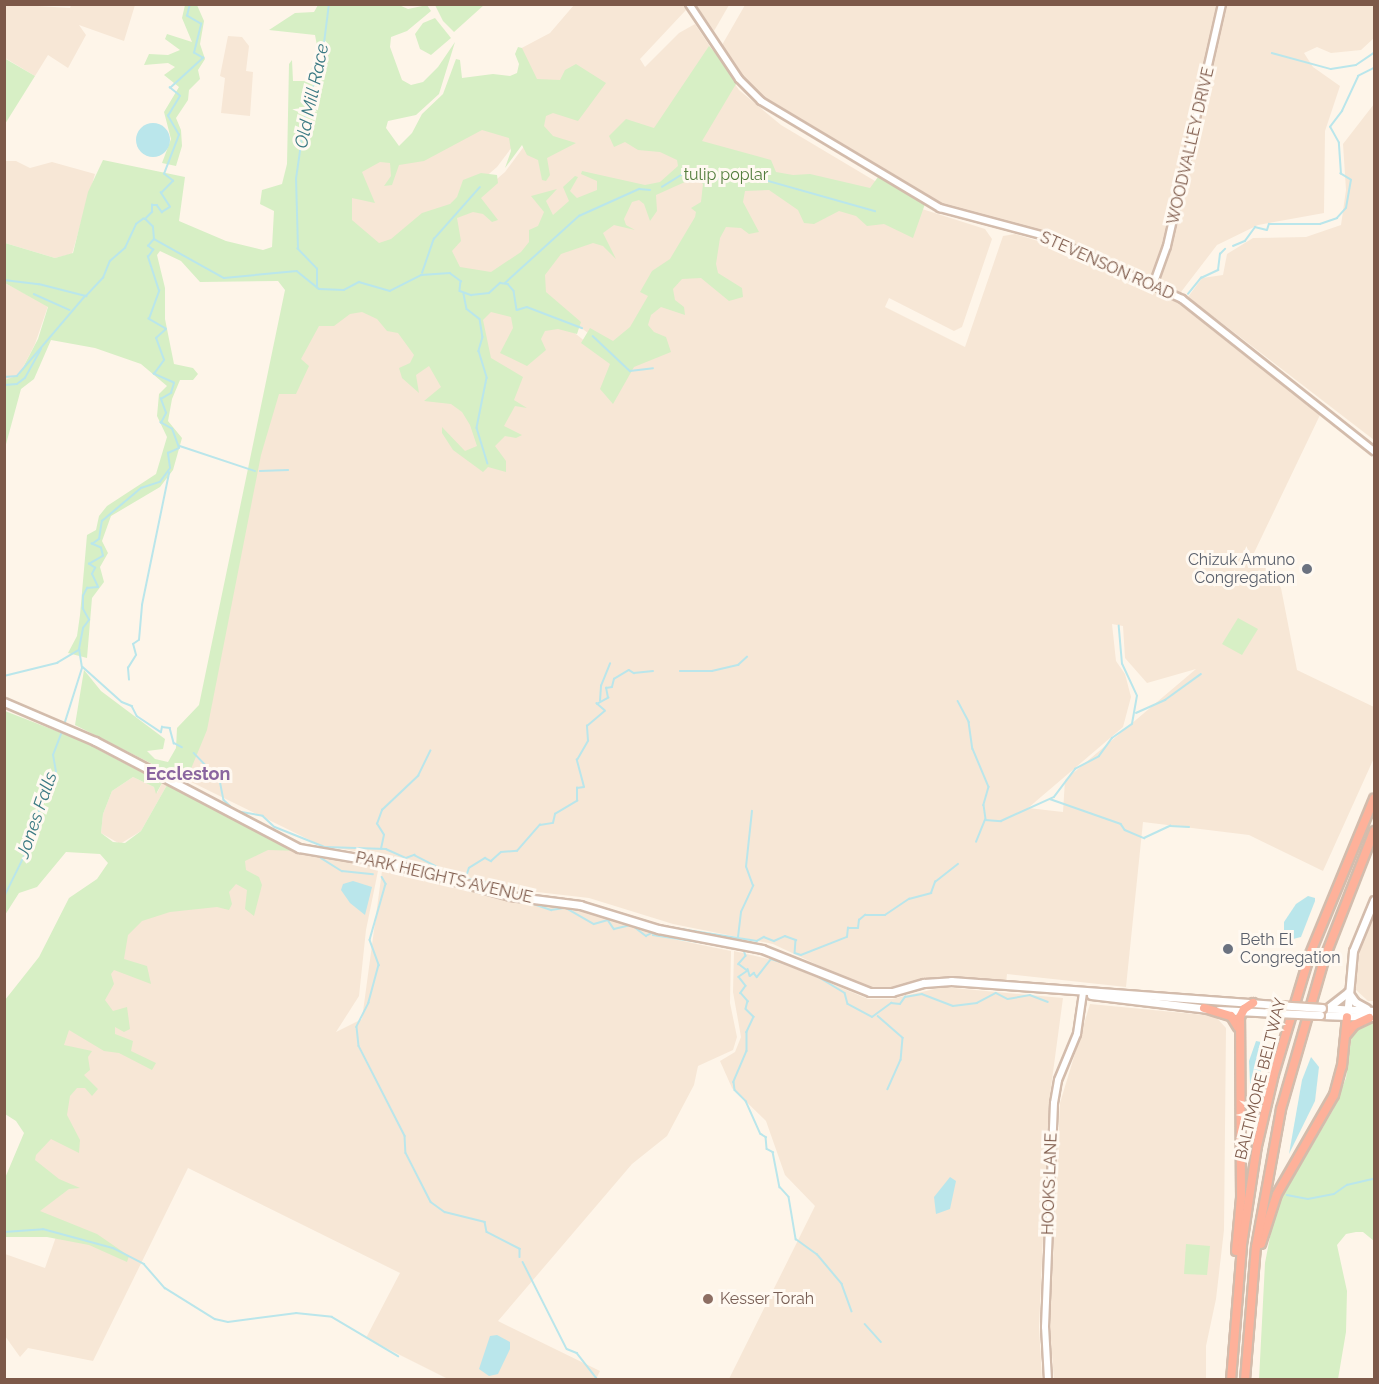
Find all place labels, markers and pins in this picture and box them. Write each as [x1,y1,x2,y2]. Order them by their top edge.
place label: Chizuk Amuno Congregation [1187,550,1295,588]
marker: Chizuk Amuno Congregation [1300,562,1314,576]
place label: Beth El Congregation [1240,930,1341,968]
marker: Beth El Congregation [1221,942,1235,956]
place label: Kesser Torah [720,1289,815,1309]
marker: Kesser Torah [701,1292,715,1306]

